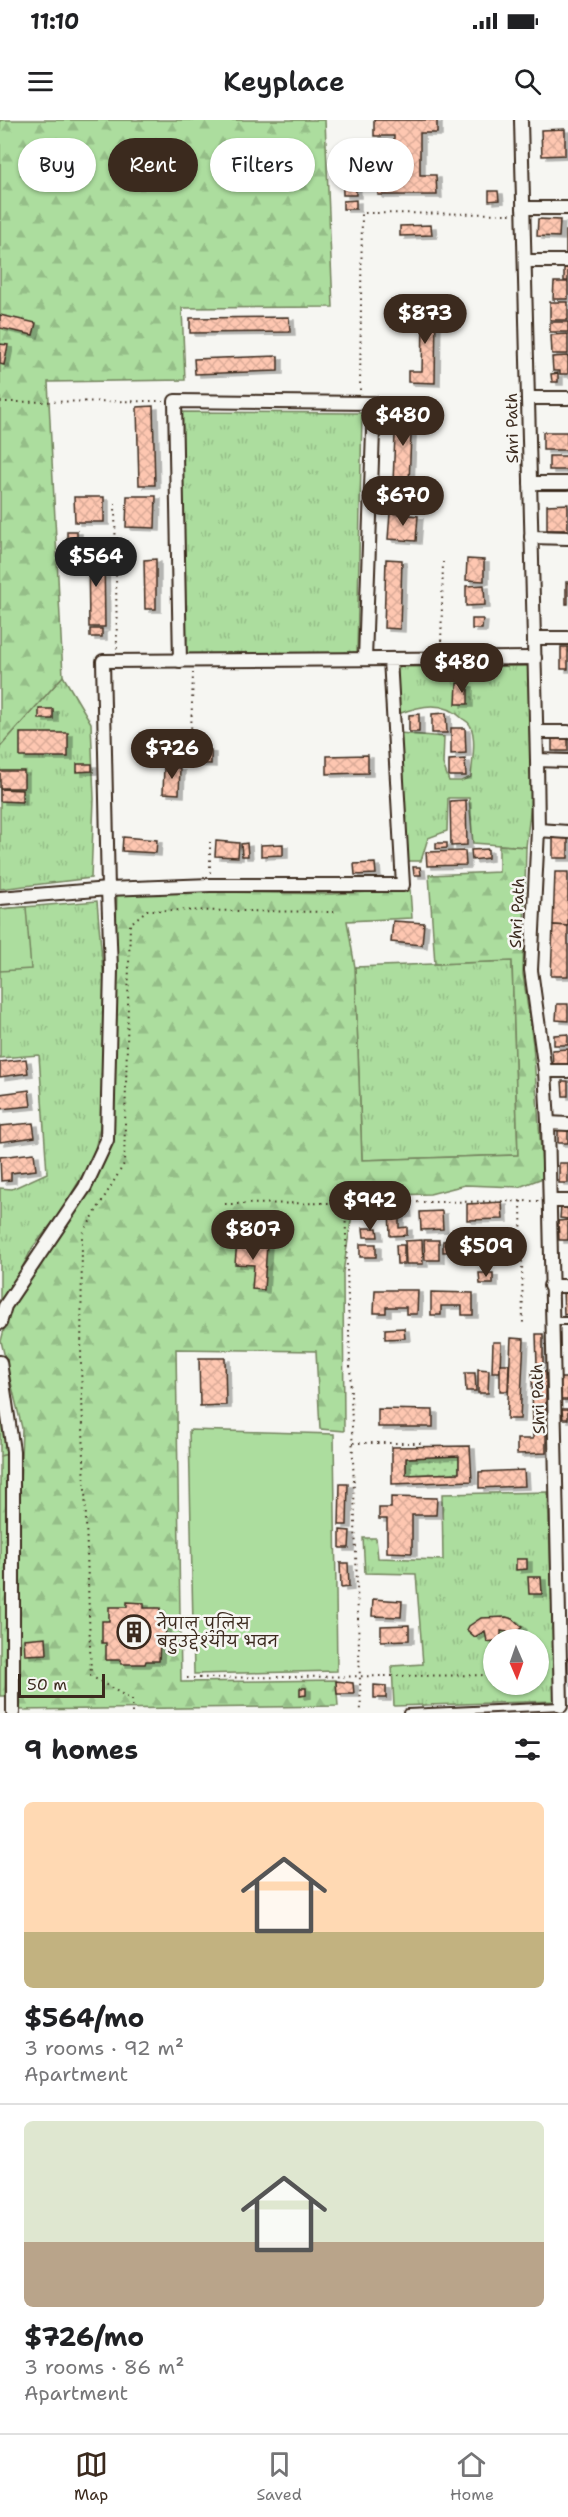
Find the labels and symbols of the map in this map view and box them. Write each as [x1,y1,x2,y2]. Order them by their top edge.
pin: $873 [389,294,461,345]
street label: Shri Path [501,393,523,463]
pin: $480 [367,396,439,447]
pin: $670 [367,476,439,527]
pin: $564 [60,537,132,588]
pin: $480 [426,643,498,694]
pin: $726 [136,729,208,780]
street label: Shri Path [505,877,529,949]
pin: $942 [334,1181,406,1232]
pin: $807 [217,1210,289,1261]
pin: $509 [450,1227,522,1278]
street label: Shri Path [526,1363,550,1435]
place label: नेपाल पुलिस बहुउद्देश्यीय भवन [156,1612,279,1654]
building icon: नेपाल पुलिस बहुउद्देश्यीय भवन [116,1614,152,1650]
north arrow [483,1629,549,1695]
scale bar [18,1671,105,1698]

